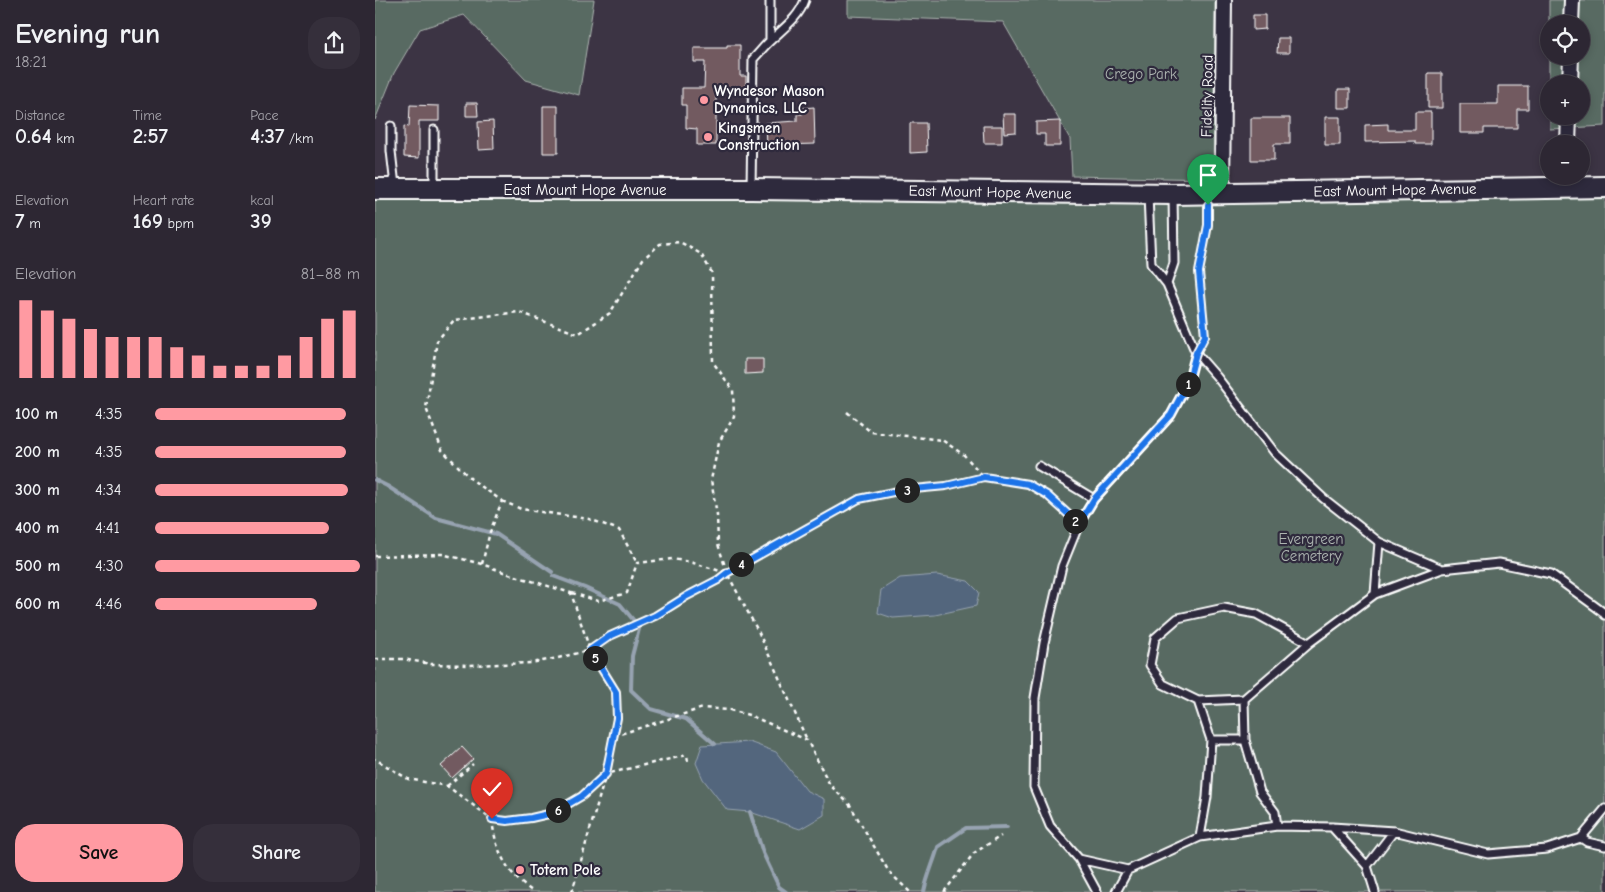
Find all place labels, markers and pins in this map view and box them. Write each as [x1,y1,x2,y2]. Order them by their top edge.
place label: Wyndesor Mason Dynamics, LLC [714,82,824,117]
marker: Wyndesor Mason Dynamics, LLC [698,94,710,106]
place label: Kingsmen Construction [718,119,800,154]
marker: Kingsmen Construction [702,131,714,143]
pin [1187,154,1229,205]
pin: 1 [1175,372,1201,396]
pin: 3 [895,478,919,502]
pin: 2 [1063,508,1087,534]
pin: 4 [729,552,753,576]
pin: 5 [583,646,607,670]
pin [471,768,513,819]
pin: 6 [545,798,571,822]
place label: Totem Pole [530,861,601,879]
marker: Totem Pole [514,864,526,876]

